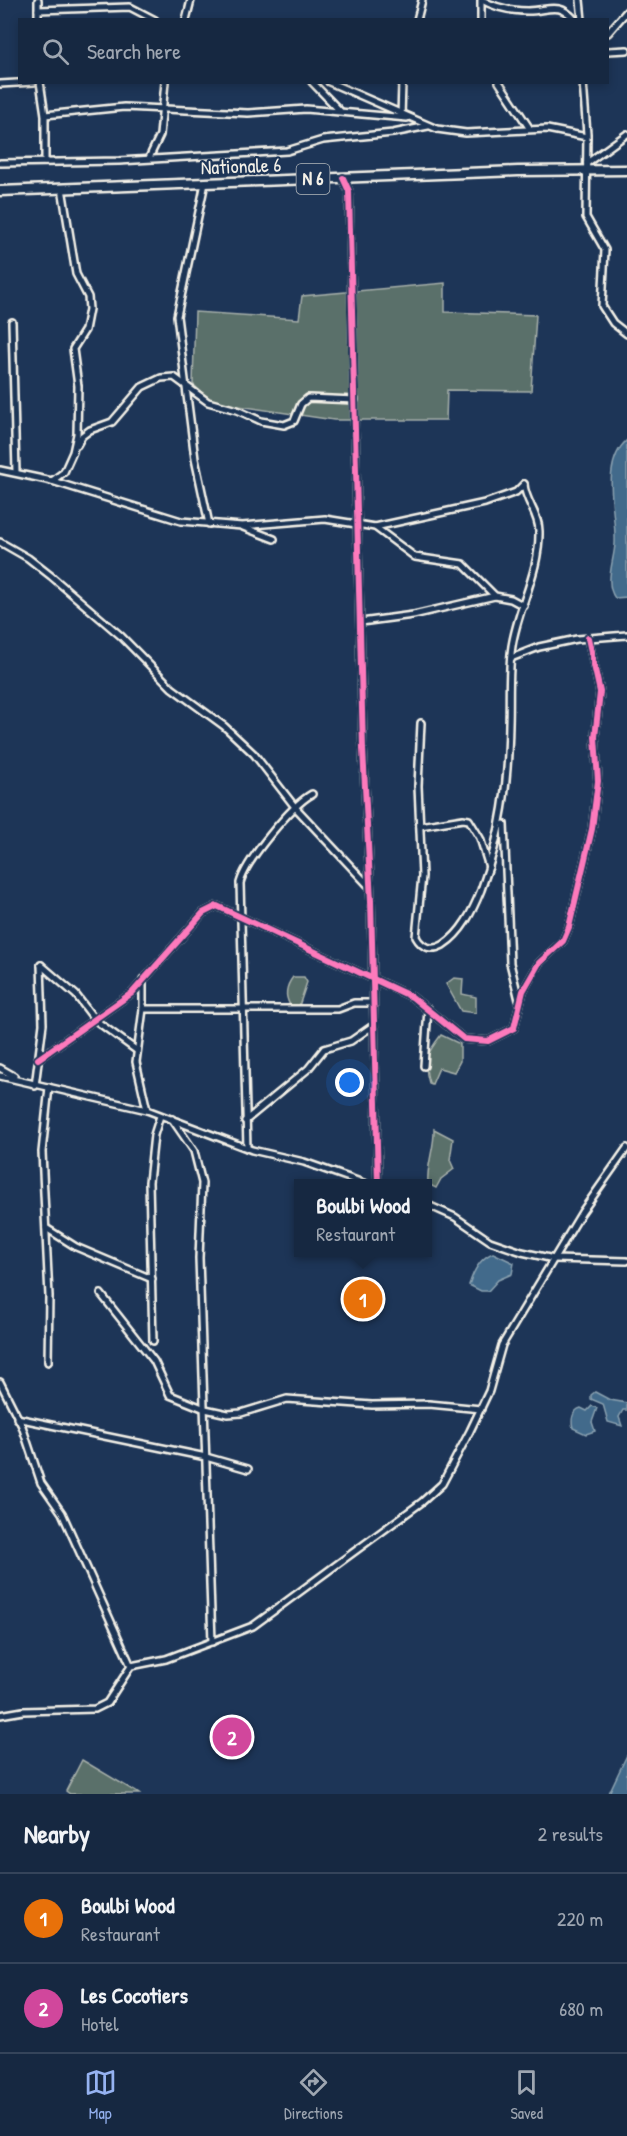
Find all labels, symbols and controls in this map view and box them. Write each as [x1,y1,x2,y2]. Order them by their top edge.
search box [18,18,609,84]
icon: search [39,35,72,68]
text: Search here [87,36,181,66]
street label: Nationale 6 [200,151,282,180]
road number: N 6 [296,164,330,194]
your location [335,1068,364,1097]
popup [294,1179,432,1257]
text: Boulbi Wood [316,1190,410,1220]
text: Restaurant [316,1220,395,1247]
pin: 1 [344,1276,382,1322]
pin: 2 [212,1714,252,1760]
text: Nearby [24,1816,90,1851]
text: 2 results [538,1820,603,1847]
text: Boulbi Wood [81,1890,175,1920]
text: 1 [40,1905,47,1932]
text: 220 m [557,1905,603,1932]
text: Restaurant [81,1920,160,1947]
text: Les Cocotiers [81,1980,188,2010]
text: 2 [39,1995,48,2022]
text: 680 m [559,1995,603,2022]
text: Hotel [81,2010,119,2037]
tab: Map [84,2066,117,2124]
tab: Directions [284,2066,343,2124]
tab: Saved [510,2066,543,2124]

